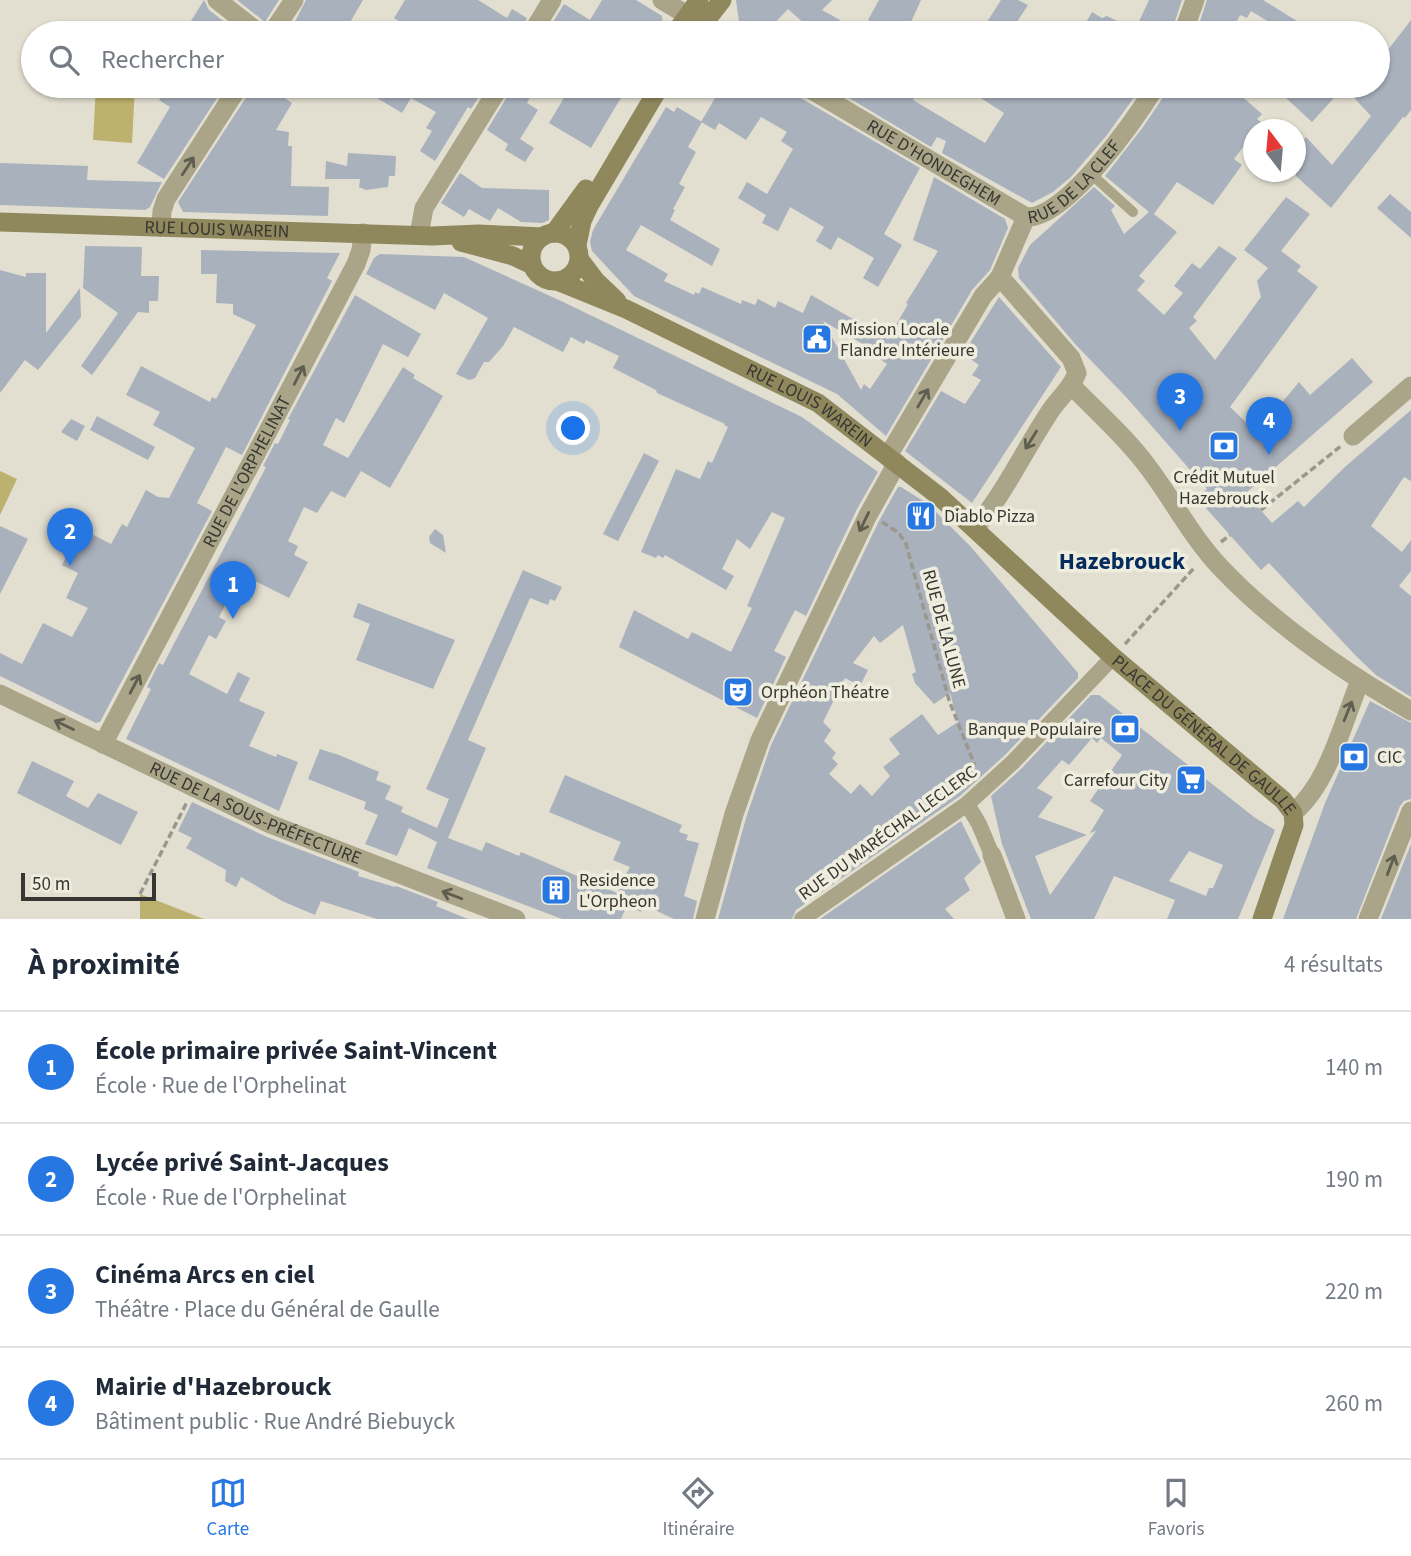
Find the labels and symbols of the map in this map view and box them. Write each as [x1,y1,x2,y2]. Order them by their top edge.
street label: RUE D'HONDEGHEM [862,113,1006,212]
north arrow [1243,119,1306,182]
street label: RUE DE LA CLEF [1025,135,1126,230]
one-way arrow [181,156,195,176]
street label: RUE LOUIS WAREIN [144,214,290,244]
place label: Mission Locale Flandre Intérieure [840,317,975,363]
public building icon: Mission Locale Flandre Intérieure [800,322,834,356]
street label: RUE LOUIS WAREIN [742,357,878,453]
one-way arrow [292,365,306,386]
pin: 3 [1157,373,1203,431]
one-way arrow [917,388,931,408]
street label: RUE DE L'ORPHELINAT [196,391,297,552]
pin: 4 [1246,397,1292,455]
your location [556,411,590,445]
bank icon: Crédit Mutuel Hazebrouck [1207,429,1241,463]
one-way arrow [1024,430,1038,450]
place label: Crédit Mutuel Hazebrouck [1173,465,1275,511]
restaurant icon: Diablo Pizza [904,499,938,533]
place label: Diablo Pizza [944,504,1035,529]
pin: 2 [47,508,93,566]
one-way arrow [857,511,870,532]
district label: Hazebrouck [1059,544,1186,579]
pin: 1 [210,561,256,619]
street label: RUE DE LA LUNE [916,567,972,691]
street label: PLACE DU GÉNÉRAL DE GAULLE [1107,649,1303,820]
one-way arrow [129,674,143,695]
theatre icon: Orphéon Théatre [721,675,755,709]
place label: Orphéon Théatre [761,680,889,705]
one-way arrow [1342,701,1355,722]
bank icon: Banque Populaire [1108,712,1142,746]
place label: Banque Populaire [968,717,1102,742]
one-way arrow [54,718,75,732]
bank icon: CIC [1337,740,1371,774]
place label: CIC [1377,745,1402,770]
street label: RUE DE LA SOUS-PRÉFECTURE [145,755,365,871]
street label: RUE DU MARÉCHAL LECLERC [794,760,982,906]
supermarket icon: Carrefour City [1174,763,1208,797]
place label: Carrefour City [1064,768,1169,793]
one-way arrow [1385,855,1398,877]
place label: Residence L'Orpheon [579,868,657,914]
scale bar [21,870,156,902]
building icon: Residence L'Orpheon [539,873,573,907]
one-way arrow [442,887,464,900]

